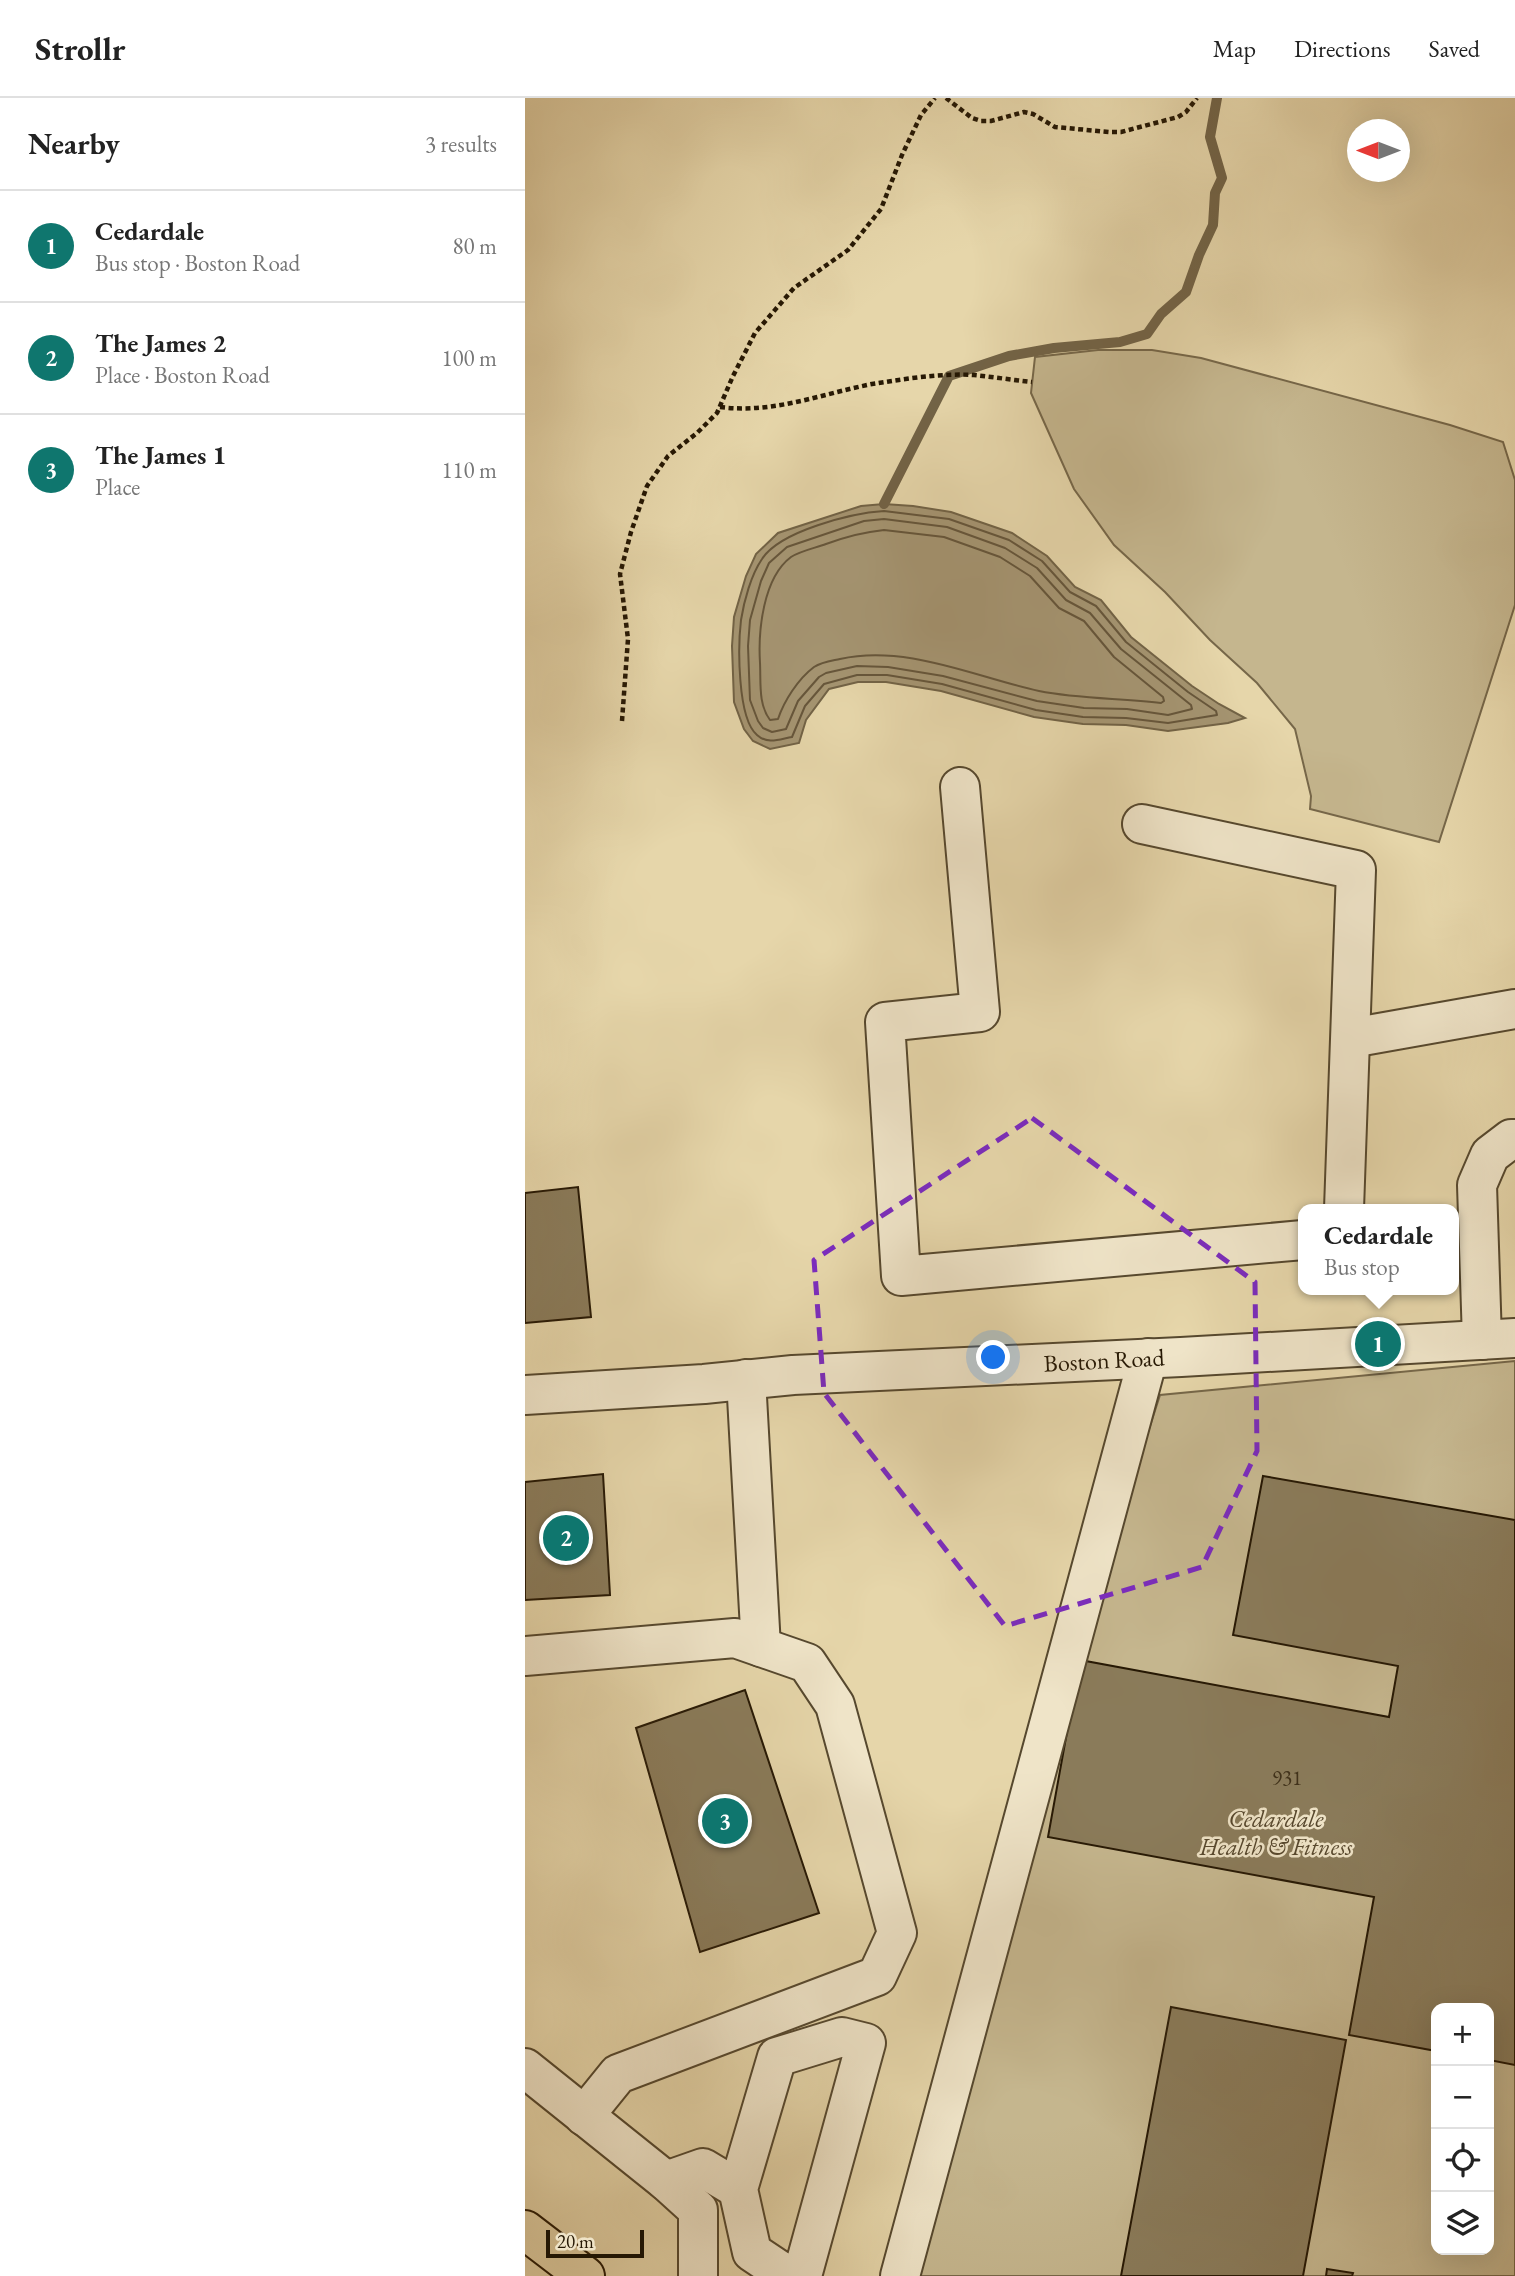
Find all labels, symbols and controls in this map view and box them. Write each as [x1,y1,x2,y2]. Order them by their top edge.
text: Strollr [35,27,126,70]
text: Map [1213,33,1256,64]
text: Directions [1294,33,1391,64]
text: Saved [1429,33,1480,64]
north arrow [1347,119,1410,182]
text: Nearby [28,124,120,163]
text: 3 results [425,129,497,159]
text: Cedardale [95,214,204,248]
text: 1 [45,231,57,261]
text: 80 m [452,231,497,261]
text: Bus stop · Boston Road [95,248,300,278]
text: The James 2 [95,326,226,360]
text: 2 [45,343,57,373]
text: 100 m [441,343,497,373]
text: Place · Boston Road [95,360,270,390]
text: The James 1 [95,438,226,472]
text: 3 [45,455,57,485]
text: 110 m [441,455,497,485]
text: Place [95,472,140,502]
popup [1298,1204,1459,1295]
text: Cedardale [1324,1218,1433,1252]
text: Bus stop [1324,1252,1400,1282]
pin: 1 [1355,1318,1401,1370]
your location [976,1340,1010,1374]
street label: Boston Road [1043,1341,1166,1379]
pin: 2 [543,1512,589,1564]
house number: 931 [1272,1764,1302,1791]
pin: 3 [702,1795,748,1847]
park label: Cedardale Health & Fitness [1199,1803,1353,1862]
map controls [1431,2003,1494,2255]
button: + [1431,2003,1494,2066]
button: − [1431,2066,1494,2129]
button: locate [1431,2129,1494,2192]
button: layers [1431,2192,1494,2255]
scale bar [546,2227,644,2259]
text: 20 m [557,2229,594,2254]

